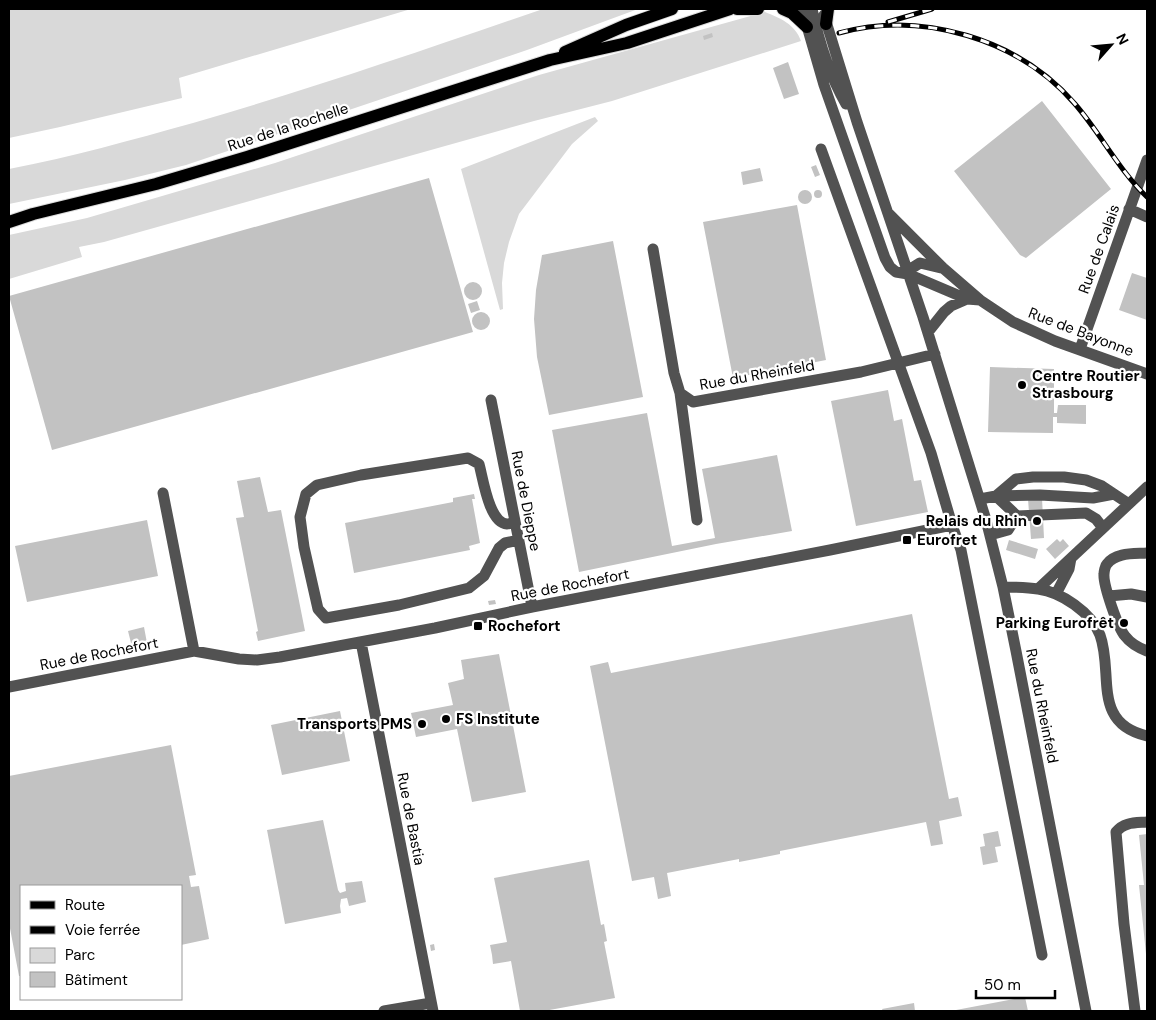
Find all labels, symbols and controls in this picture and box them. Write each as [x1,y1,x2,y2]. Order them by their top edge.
north arrow [1086,20,1136,70]
text: N [1112,30,1133,48]
street label: Rue de la Rochelle [225,98,351,156]
street label: Rue de Calais [1074,202,1124,296]
street label: Rue de Bayonne [1026,303,1136,361]
street label: Rue du Rheinfeld [698,355,816,395]
place label: Centre Routier Strasbourg [1032,366,1140,403]
marker: Centre Routier Strasbourg [1016,379,1028,391]
street label: Rue de Dieppe [506,449,546,553]
place label: Relais du Rhin [926,511,1027,531]
marker: Relais du Rhin [1031,515,1043,527]
place label: Eurofret [917,530,977,550]
marker: Eurofret [901,534,913,546]
street label: Rue de Rochefort [509,564,631,606]
place label: Parking Eurofrêt [996,613,1114,633]
place label: Rochefort [488,616,561,636]
marker: Parking Eurofrêt [1118,617,1130,629]
marker: Rochefort [472,620,484,632]
street label: Rue de Rochefort [38,633,160,675]
street label: Rue du Rheinfeld [1021,647,1063,765]
place label: FS Institute [456,709,540,729]
marker: FS Institute [440,713,452,725]
place label: Transports PMS [297,714,412,734]
marker: Transports PMS [416,718,428,730]
street label: Rue de Bastia [392,771,430,867]
legend [20,885,182,1000]
text: Route [65,895,105,915]
text: Voie ferrée [65,920,140,940]
text: Parc [65,945,95,965]
scale bar [976,968,1055,1000]
text: Bâtiment [65,970,128,990]
text: 50 m [984,975,1021,995]

